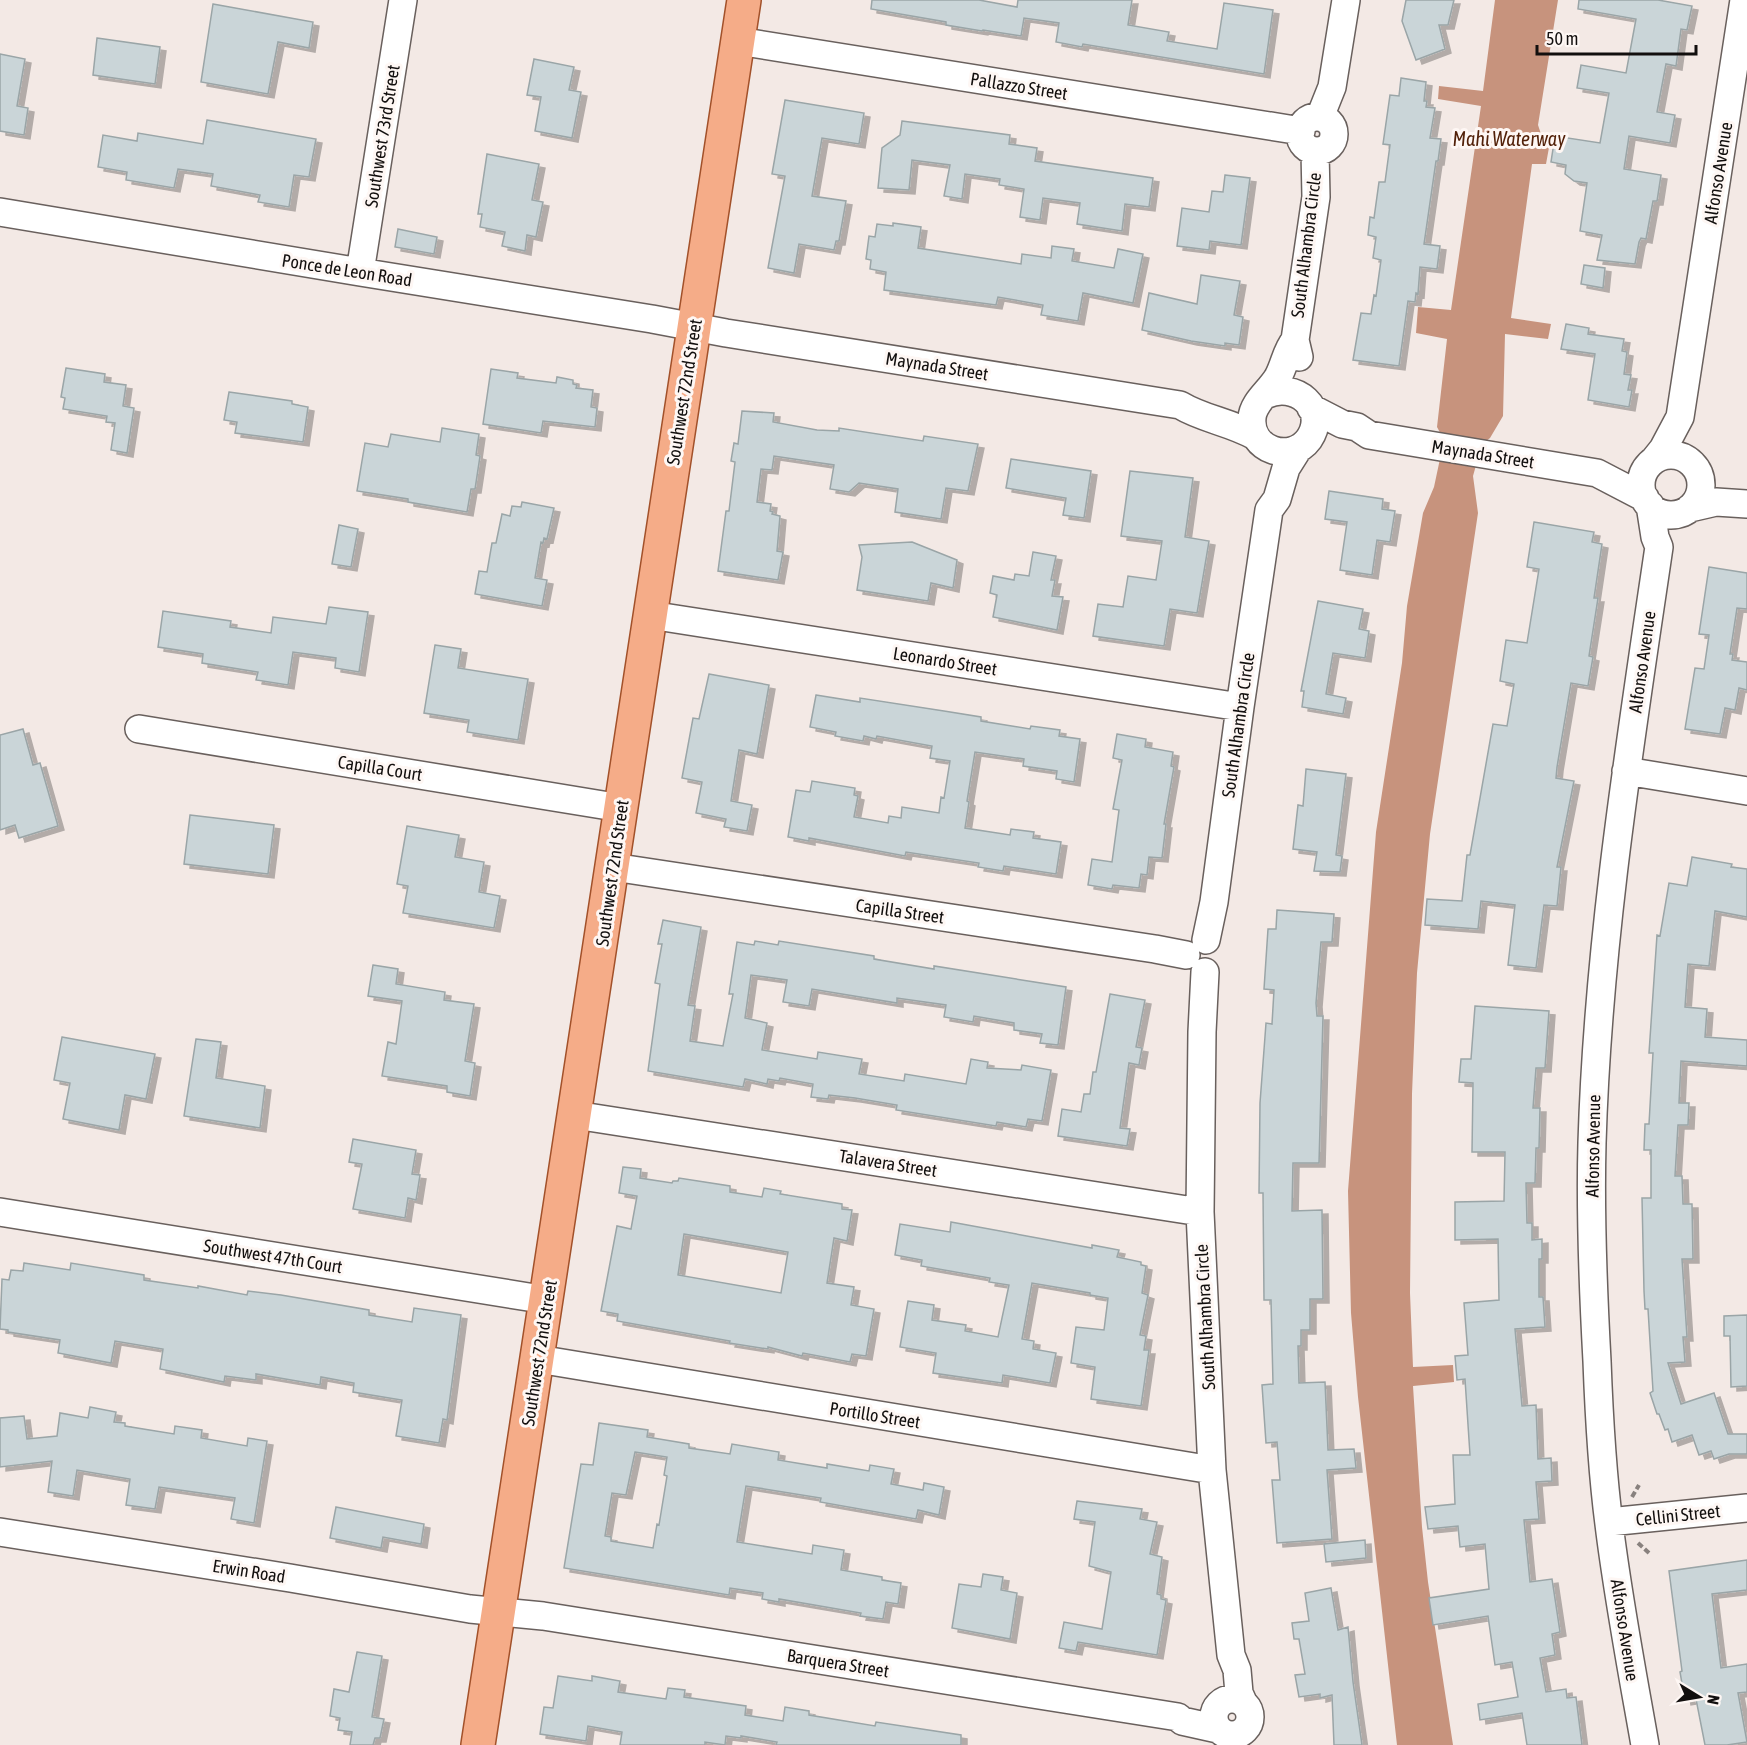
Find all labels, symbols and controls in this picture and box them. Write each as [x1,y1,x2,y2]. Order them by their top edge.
scale bar [1537,18,1696,56]
text: 50 m [1546,28,1578,49]
street label: Southwest 73rd Street [360,63,404,209]
street label: Pallazzo Street [969,68,1069,104]
street label: Alfonso Avenue [1700,121,1736,225]
water label: Mahi Waterway [1453,127,1566,150]
street label: South Alhambra Circle [1287,171,1325,319]
street label: Ponce de Leon Road [280,249,414,291]
street label: Southwest 72nd Street [662,318,706,466]
street label: Maynada Street [884,348,990,384]
street label: Maynada Street [1430,436,1536,472]
street label: Alfonso Avenue [1624,610,1660,714]
street label: Leonardo Street [892,642,998,680]
street label: South Alhambra Circle [1217,651,1259,799]
street label: Capilla Court [336,751,424,785]
street label: Southwest 72nd Street [591,798,633,948]
street label: Capilla Street [854,894,946,928]
street label: Alfonso Avenue [1582,1094,1604,1198]
street label: Talavera Street [838,1145,938,1181]
street label: Southwest 47th Court [202,1235,344,1277]
street label: South Alhambra Circle [1191,1244,1219,1390]
street label: Southwest 72nd Street [517,1279,561,1427]
street label: Portillo Street [828,1397,922,1433]
street label: Cellini Street [1635,1500,1721,1530]
street label: Erwin Road [211,1555,287,1587]
street label: Alfonso Avenue [1607,1578,1643,1682]
street label: Barquera Street [786,1645,890,1681]
north arrow [1669,1667,1729,1727]
text: N [1704,1694,1723,1706]

